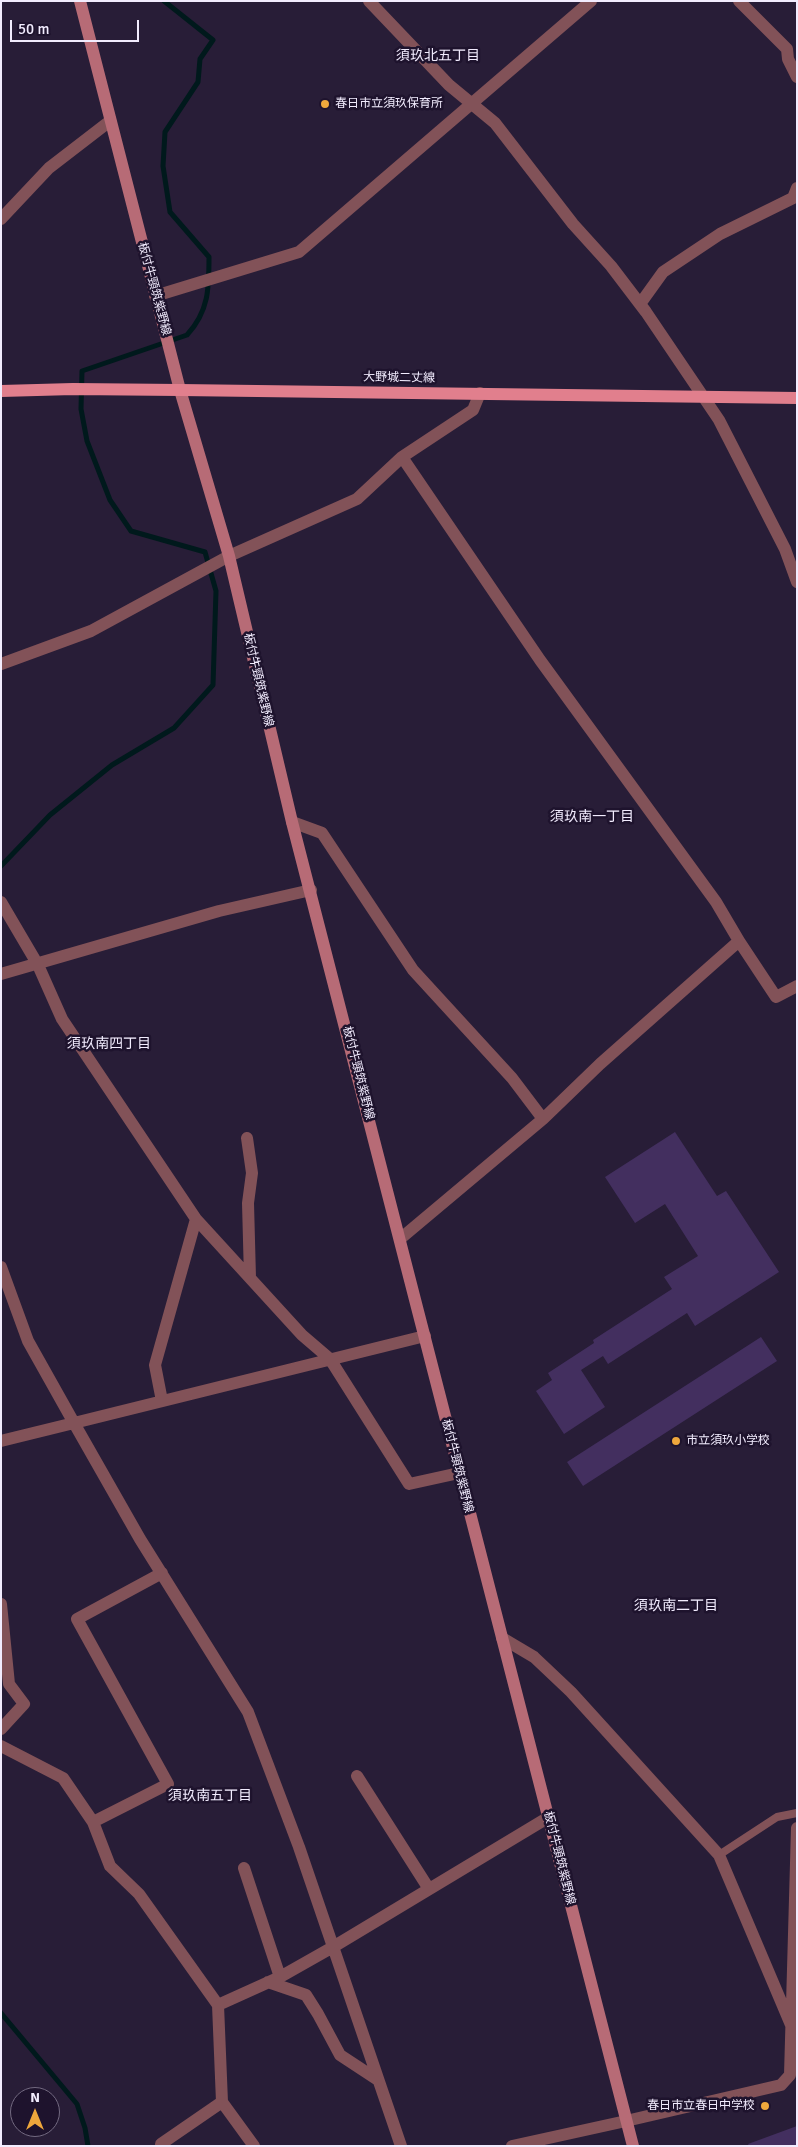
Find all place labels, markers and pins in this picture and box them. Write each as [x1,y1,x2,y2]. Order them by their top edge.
place label: 春日市立須玖保育所 [335,97,443,111]
marker: 春日市立須玖保育所 [319,98,331,110]
place label: 市立須玖小学校 [686,1434,770,1448]
marker: 市立須玖小学校 [670,1435,682,1447]
place label: 春日市立春日中学校 [647,2099,755,2113]
marker: 春日市立春日中学校 [759,2100,771,2112]

